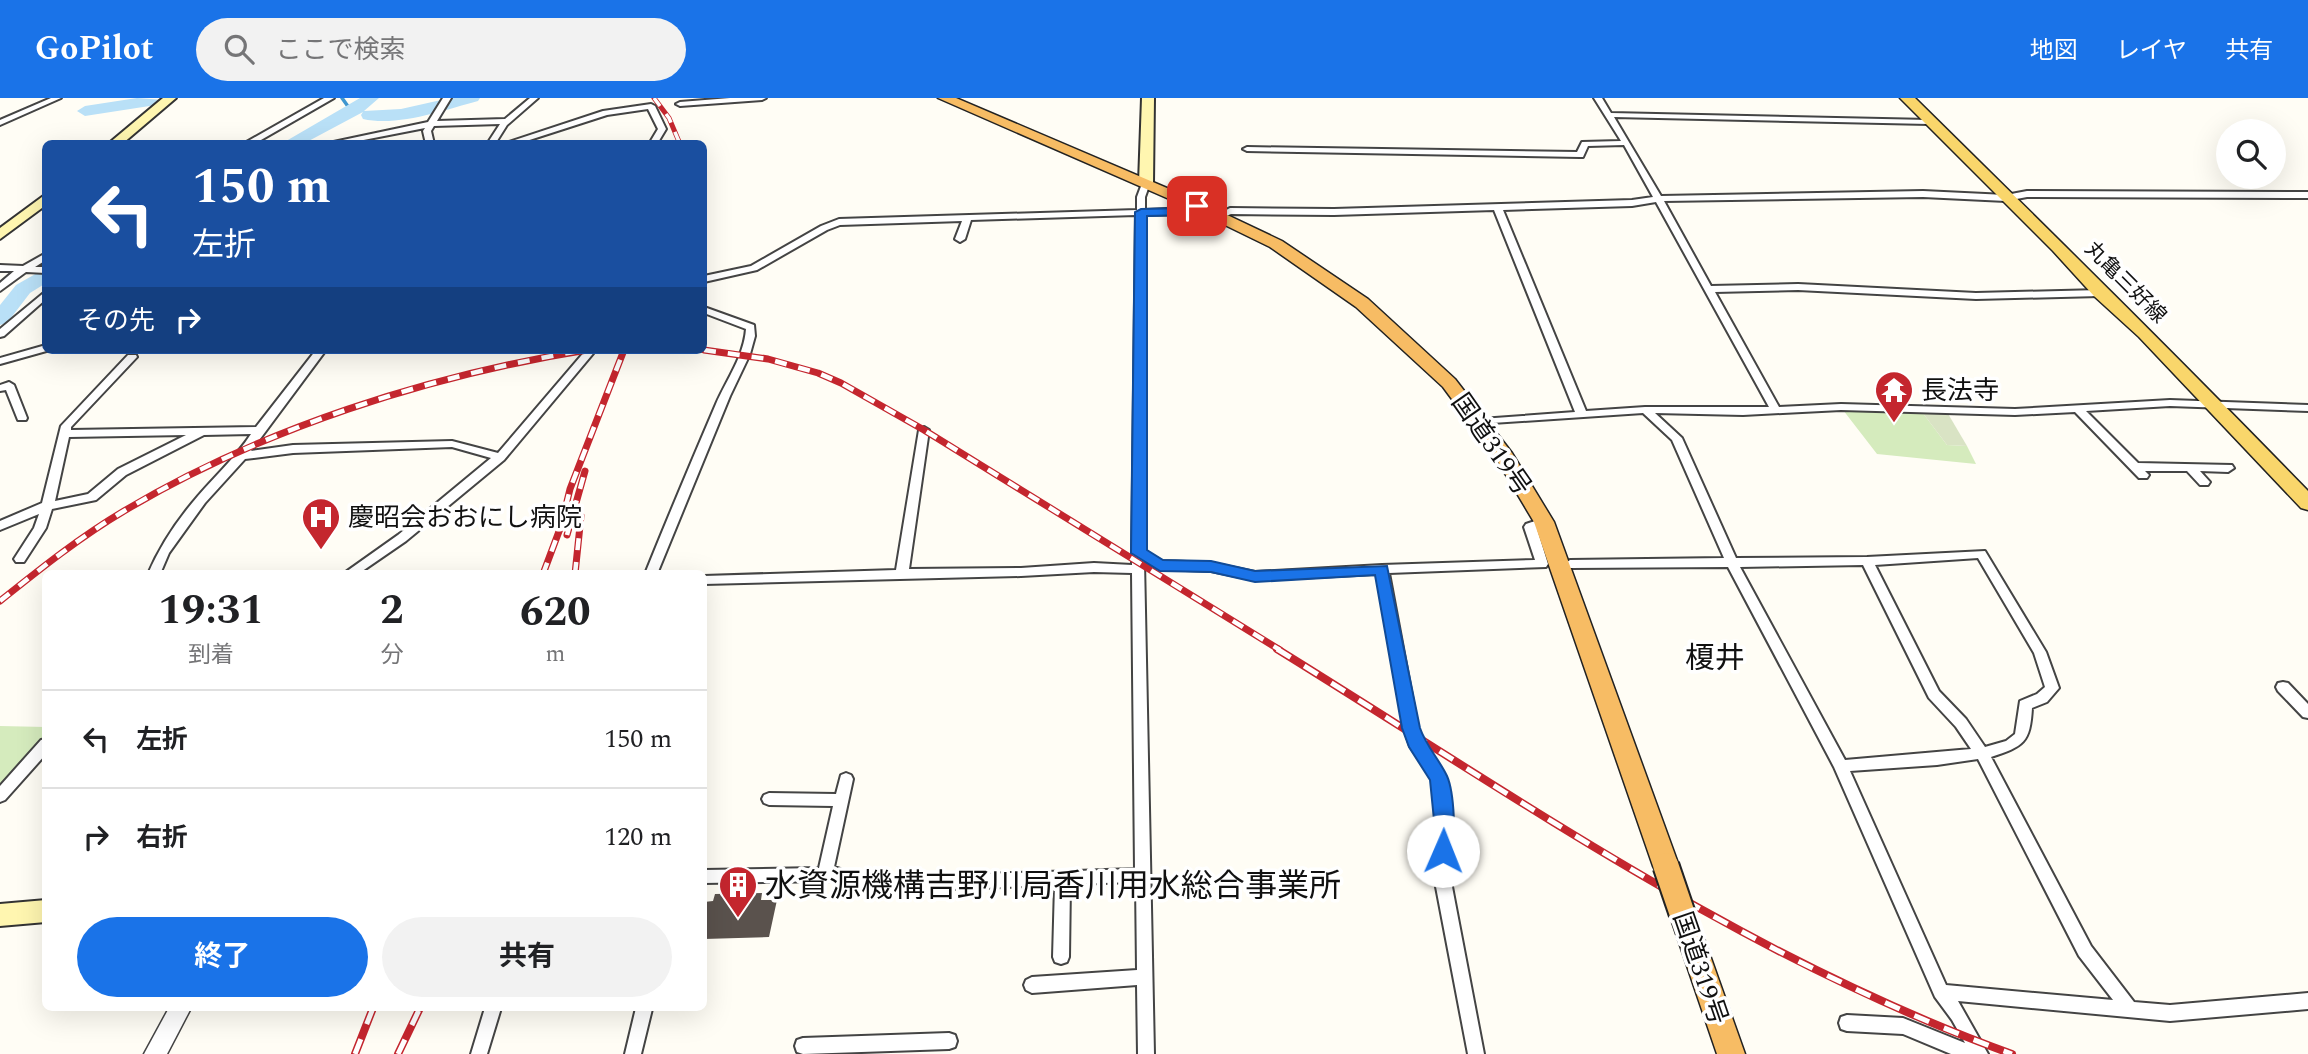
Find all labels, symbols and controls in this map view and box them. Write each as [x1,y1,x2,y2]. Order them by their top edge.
search box [196,18,686,81]
text: GoPilot [35,24,154,74]
icon: search [220,30,258,68]
text: ここで検索 [276,30,406,70]
text: 地図 [2030,33,2078,69]
text: レイヤ [2116,33,2187,69]
text: 共有 [2225,33,2273,69]
map controls [2216,119,2286,189]
button: search [2216,119,2286,189]
text: 150 m [192,150,331,225]
icon: left [77,168,168,259]
pin [1167,176,1227,236]
icon: arrive [1178,187,1216,225]
text: 左折 [192,221,256,270]
street label: 丸亀三好線 [2077,234,2174,331]
text: その先 [77,301,155,341]
icon: right [169,301,207,339]
temple icon: 長法寺 [1873,369,1915,424]
place label: 長法寺 [1921,371,1999,411]
street label: 国道319号 [1441,385,1541,504]
hospital icon: 慶昭会おおにし病院 [300,496,342,551]
place label: 慶昭会おおにし病院 [348,498,582,538]
text: 19:31 [158,579,264,642]
text: 2 [380,579,404,642]
text: 620 [520,581,591,644]
district label: 榎井 [1685,636,1745,682]
text: m [545,637,565,672]
text: 到着 [188,638,234,673]
text: 分 [380,638,403,673]
text: 150 m [604,719,672,759]
icon: left [77,720,115,758]
text: 左折 [136,720,188,760]
position arrow [1406,814,1480,888]
text: 120 m [604,817,672,857]
icon: right [77,818,115,856]
text: 右折 [136,818,188,858]
place label: 水資源機構吉野川局香川用水総合事業所 [765,862,1341,911]
building icon: 水資源機構吉野川局香川用水総合事業所 [717,864,759,919]
street label: 国道319号 [1662,906,1738,1030]
button: 終了 [77,917,368,997]
button: 共有 [382,917,672,997]

